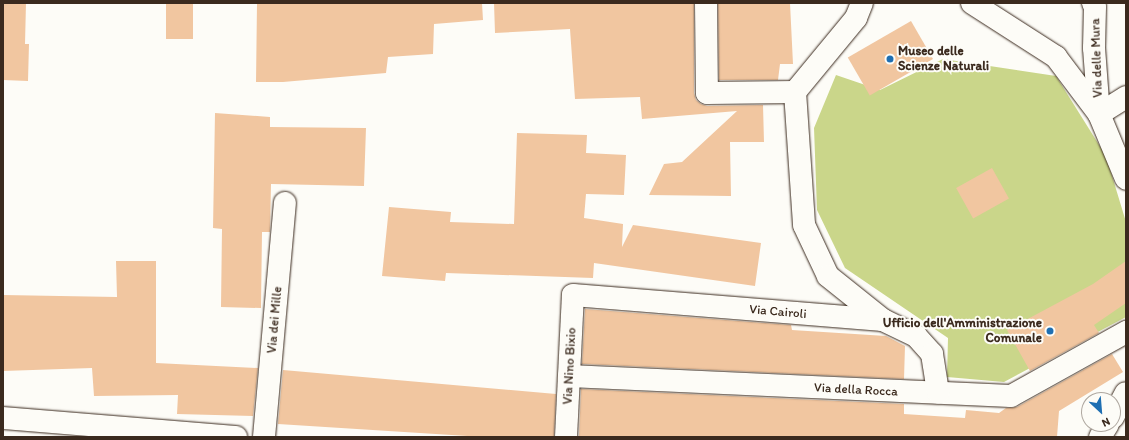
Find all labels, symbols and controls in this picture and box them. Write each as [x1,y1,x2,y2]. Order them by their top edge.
street label: Via delle Mura [1088,18,1106,98]
place label: Museo delle Scienze Naturali [898,44,989,75]
marker: Museo delle Scienze Naturali [885,54,895,64]
street label: Via dei Mille [264,286,286,354]
street label: Via Cairoli [749,302,807,322]
place label: Ufficio dell'Amministrazione Comunale [883,316,1042,347]
marker: Ufficio dell'Amministrazione Comunale [1045,326,1055,336]
street label: Via Nino Bixio [560,327,580,405]
street label: Via della Rocca [814,380,898,400]
north arrow [1081,392,1121,432]
text: N [1100,415,1112,430]

